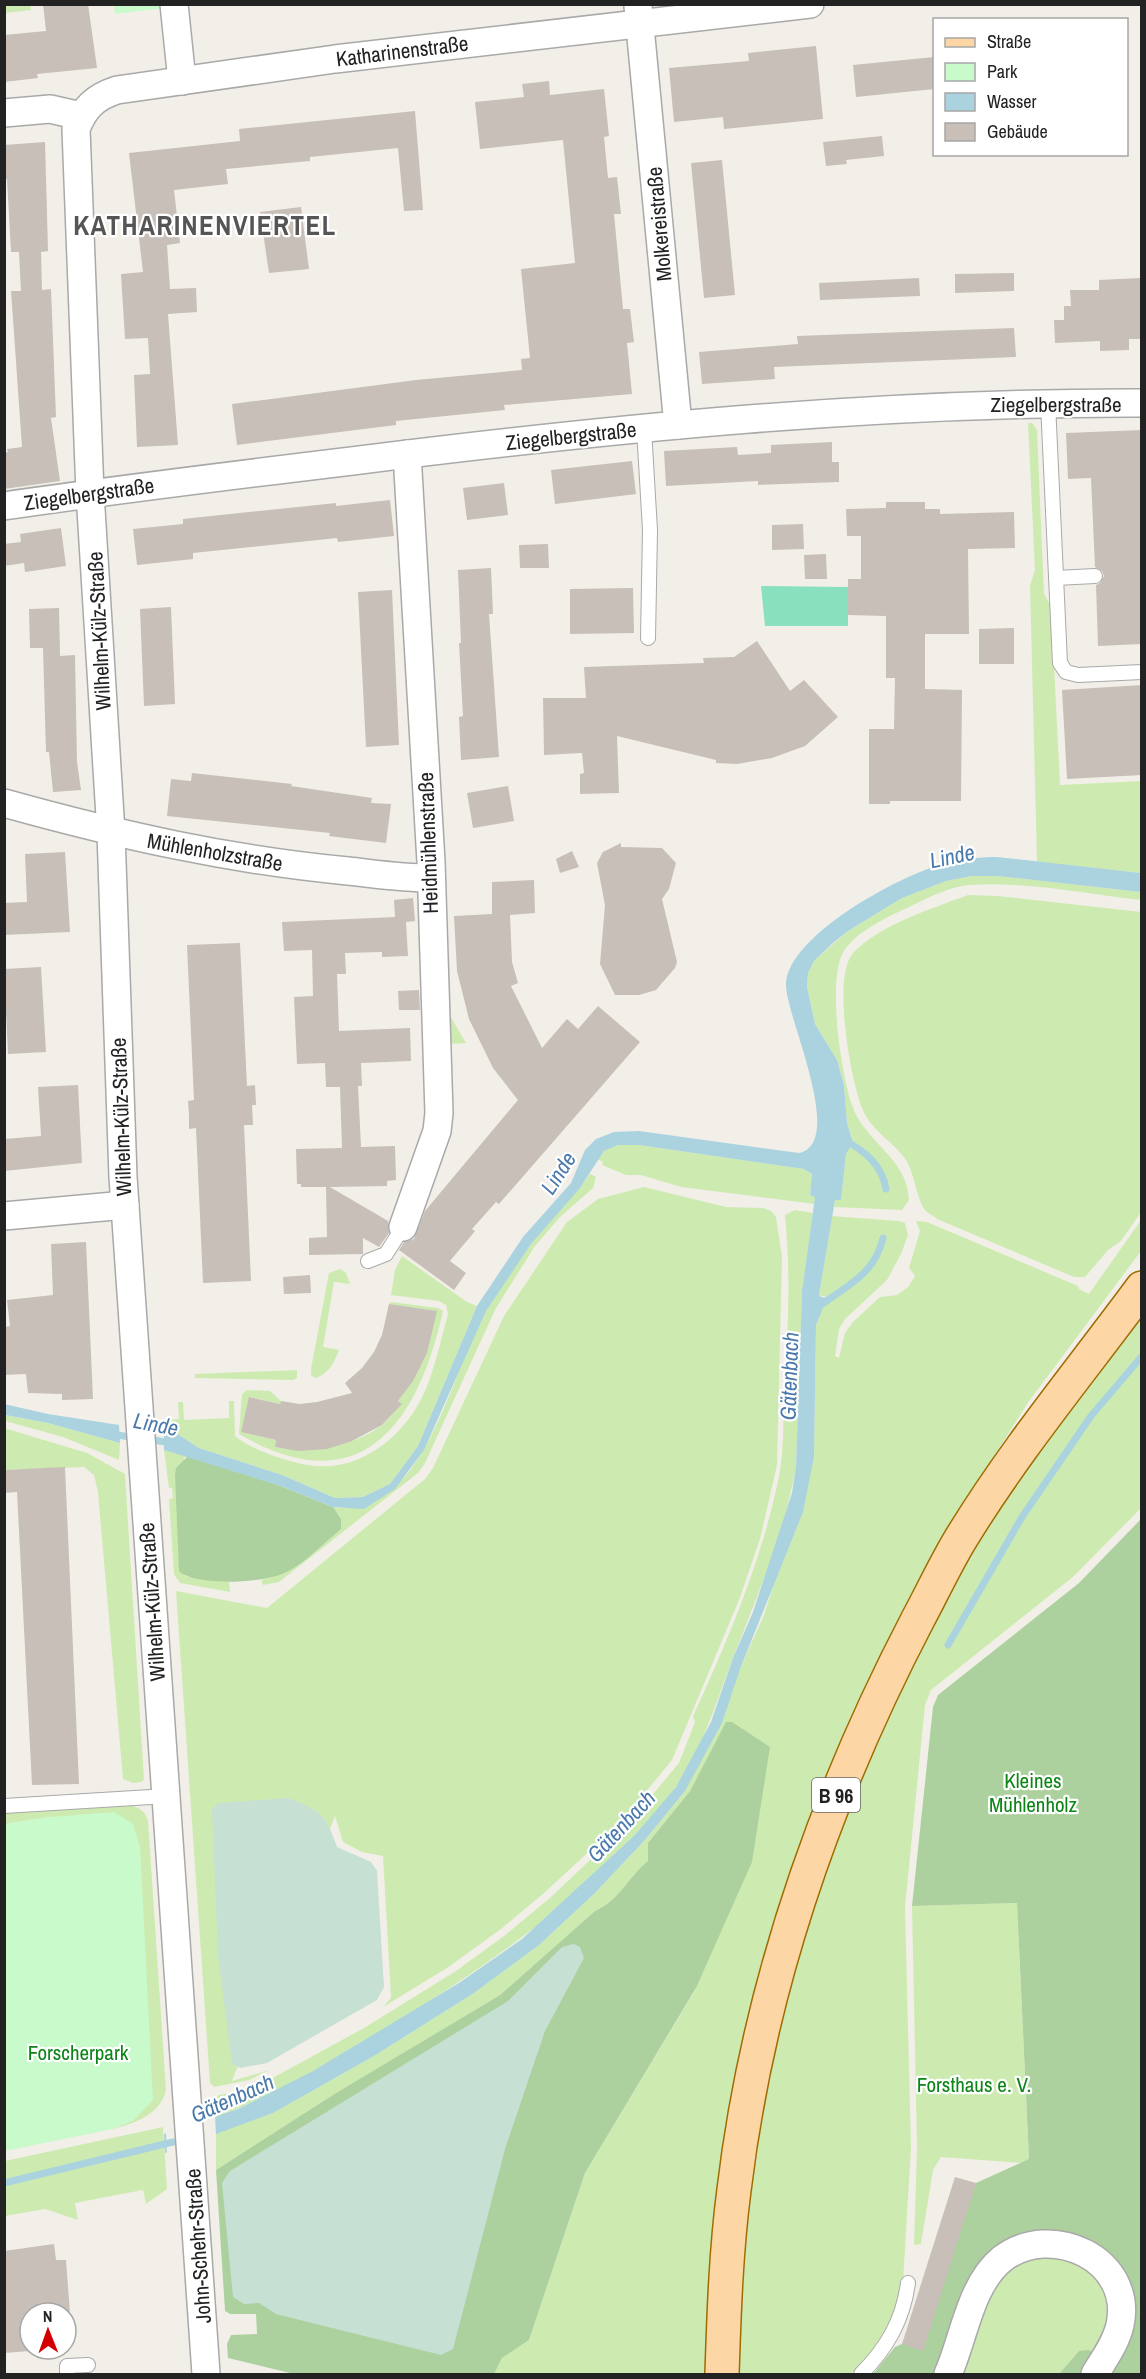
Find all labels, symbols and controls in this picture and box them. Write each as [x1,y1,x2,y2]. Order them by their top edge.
legend [933,18,1128,156]
street label: Katharinenstraße [334,28,470,74]
text: Straße [987,29,1031,54]
text: Park [987,59,1018,84]
text: Wasser [987,89,1037,114]
text: Gebäude [987,119,1048,144]
street label: Molkereistraße [640,166,678,282]
district label: KATHARINENVIERTEL [73,207,337,243]
street label: Ziegelbergstraße [990,390,1122,419]
street label: Ziegelbergstraße [504,415,638,457]
street label: Ziegelbergstraße [22,471,156,517]
street label: Wilhelm-Külz-Straße [80,551,118,711]
street label: Heidmühlenstraße [411,772,445,914]
street label: Mühlenholzstraße [145,826,285,878]
water label: Linde [927,837,977,875]
street label: Wilhelm-Külz-Straße [104,1037,138,1197]
water label: Linde [533,1146,583,1200]
water label: Gätenbach [772,1331,806,1421]
water label: Linde [131,1405,181,1443]
street label: Wilhelm-Külz-Straße [132,1522,172,1682]
park label: Kleines Mühlenholz [989,1766,1077,1819]
road number: B 96 [812,1778,860,1812]
water label: Gätenbach [580,1783,662,1869]
park label: Forscherpark [28,2038,129,2067]
water label: Gätenbach [186,2066,278,2130]
park label: Forsthaus e. V. [917,2070,1031,2099]
street label: John-Schehr-Straße [178,2168,218,2324]
north arrow [18,2301,78,2361]
text: N [43,2305,53,2327]

